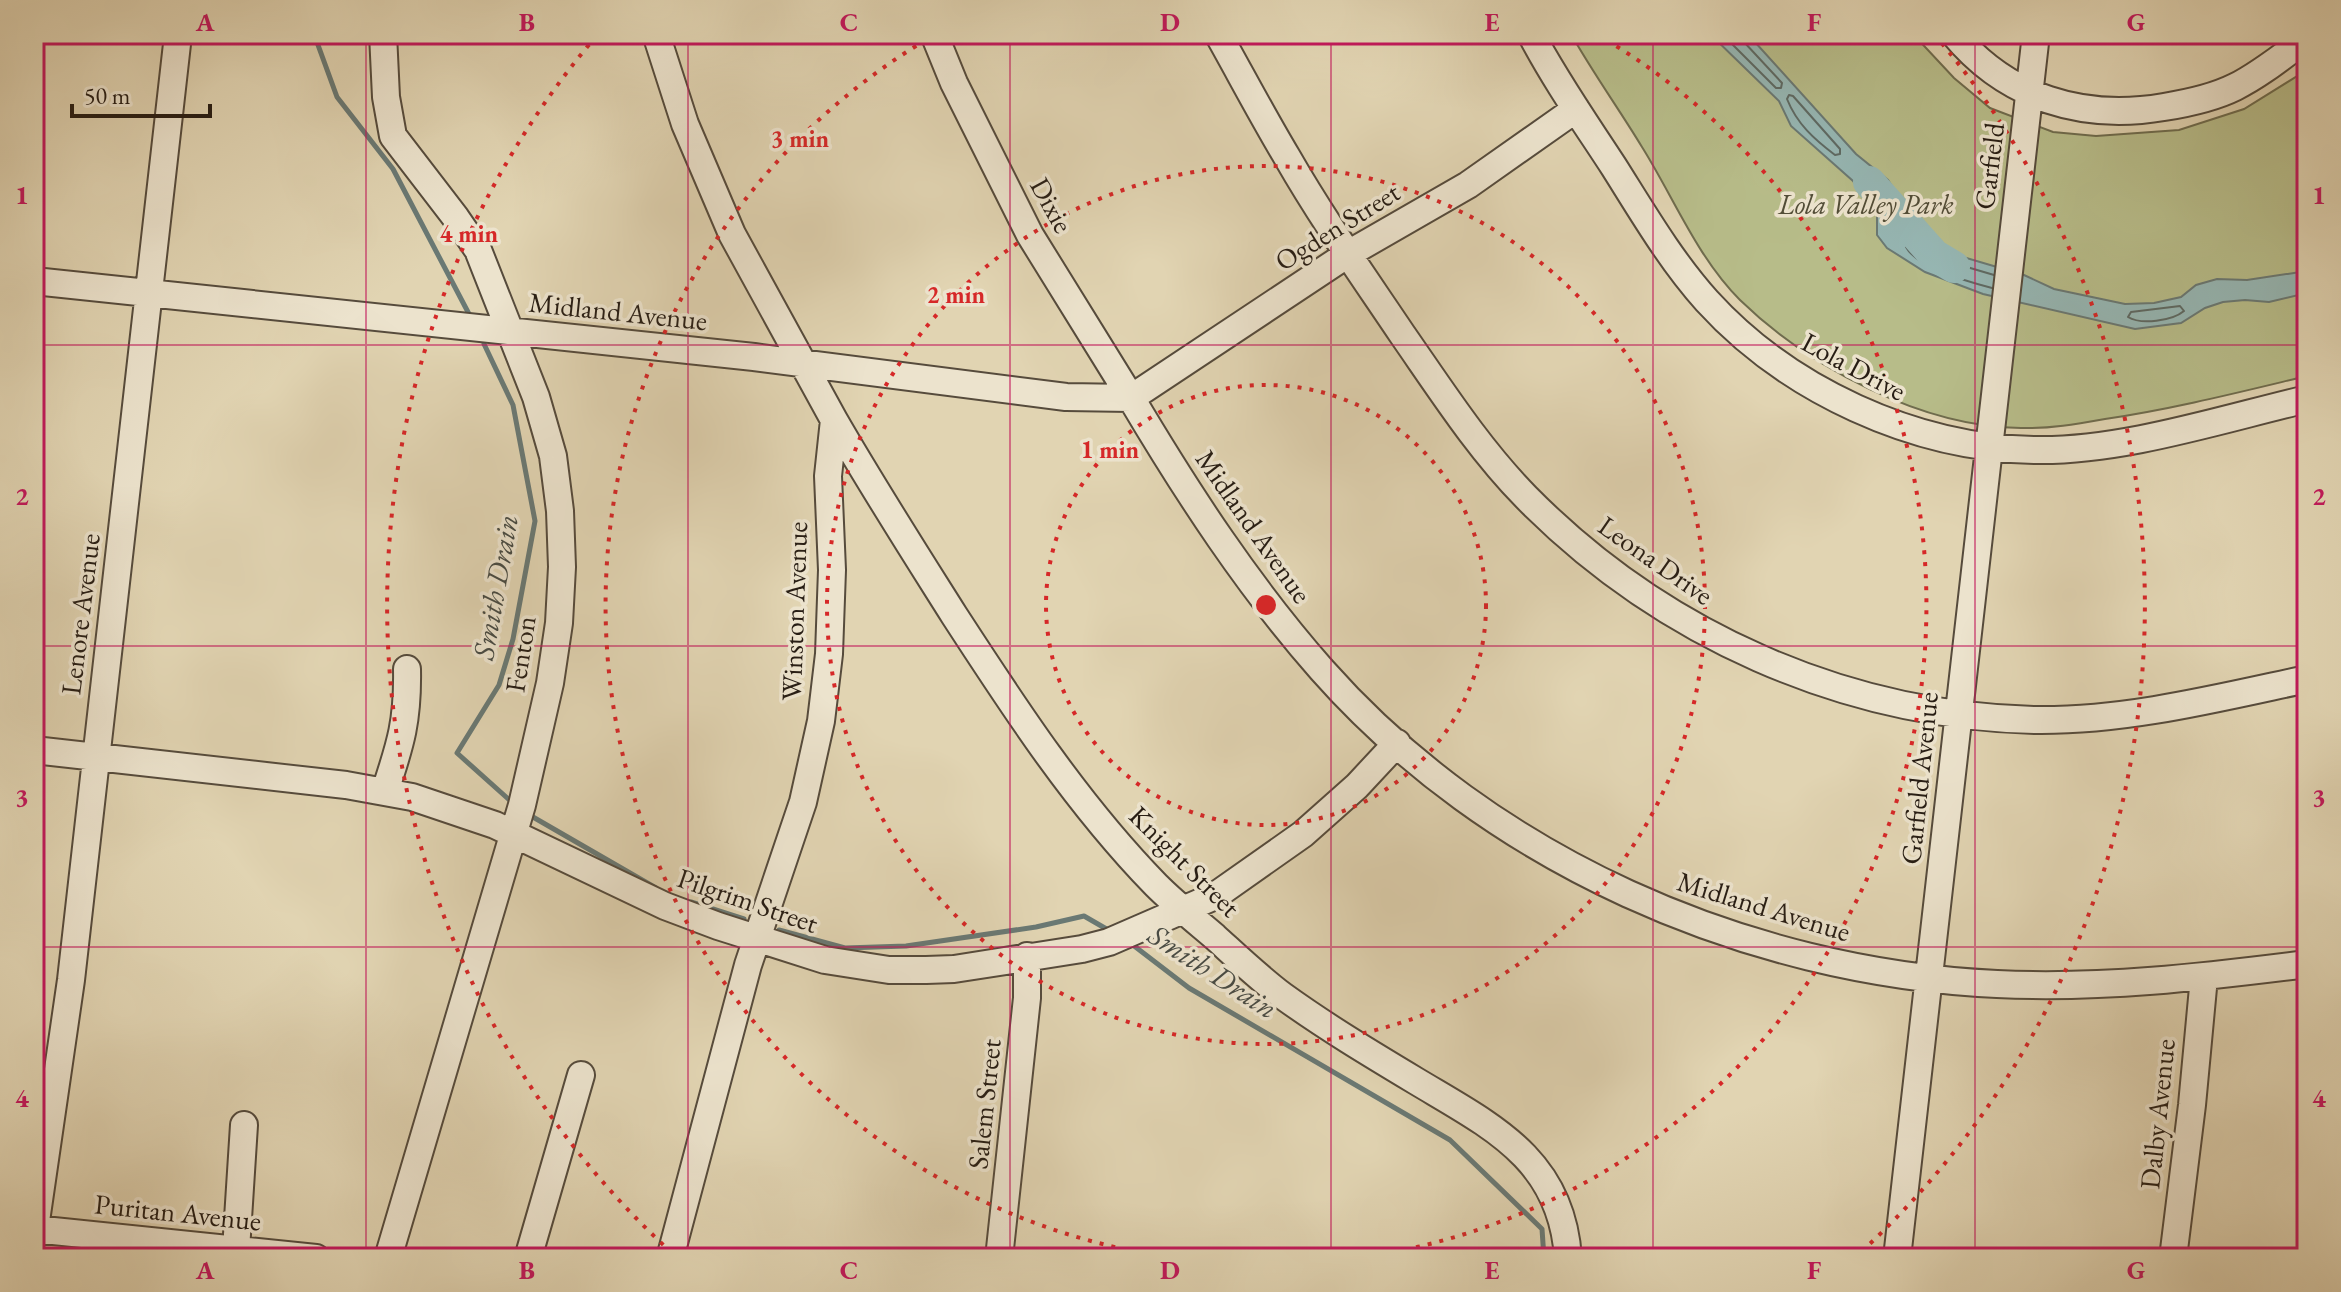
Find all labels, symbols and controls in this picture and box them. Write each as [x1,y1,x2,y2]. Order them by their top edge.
text: A [195,5,215,39]
text: B [519,5,535,39]
text: C [840,5,858,39]
text: D [1160,5,1180,39]
text: E [1485,5,1500,39]
text: F [1807,5,1821,39]
text: G [2127,5,2146,39]
scale bar [72,68,210,118]
text: 50 m [84,80,131,111]
street label: Garfield [1966,120,2012,211]
text: 3 min [771,123,830,154]
street label: Dixie [1022,171,1082,239]
street label: Ogden Street [1268,173,1406,279]
text: 1 [15,178,29,212]
text: 1 [2312,178,2326,212]
park label: Lola Valley Park [1777,186,1954,222]
text: 4 min [440,218,499,249]
text: 2 min [927,279,986,310]
street label: Midland Avenue [527,284,709,338]
street label: Lola Drive [1796,324,1912,408]
text: 1 min [1081,434,1140,465]
street label: Midland Avenue [1188,442,1320,610]
text: 2 [15,479,29,513]
text: 2 [2312,479,2326,513]
street label: Leona Drive [1592,507,1721,613]
water label: Smith Drain [463,512,527,663]
street label: Winston Avenue [773,521,815,701]
street label: Lenore Avenue [52,531,108,697]
centre of rings [1252,591,1280,619]
street label: Fenton [496,613,544,695]
street label: Garfield Avenue [1892,690,1946,866]
text: 3 [15,780,29,814]
text: 3 [2312,780,2326,814]
street label: Knight Street [1122,798,1249,925]
street label: Pilgrim Street [673,859,823,941]
street label: Midland Avenue [1673,863,1855,949]
water label: Smith Drain [1140,914,1285,1027]
street label: Salem Street [959,1037,1009,1171]
street label: Dalby Avenue [2131,1037,2183,1191]
text: 4 [15,1081,29,1115]
text: 4 [2312,1081,2326,1115]
street label: Puritan Avenue [93,1185,263,1239]
text: A [195,1253,215,1287]
text: B [519,1253,535,1287]
text: C [840,1253,858,1287]
text: D [1160,1253,1180,1287]
text: E [1485,1253,1500,1287]
text: F [1807,1253,1821,1287]
text: G [2127,1253,2146,1287]

